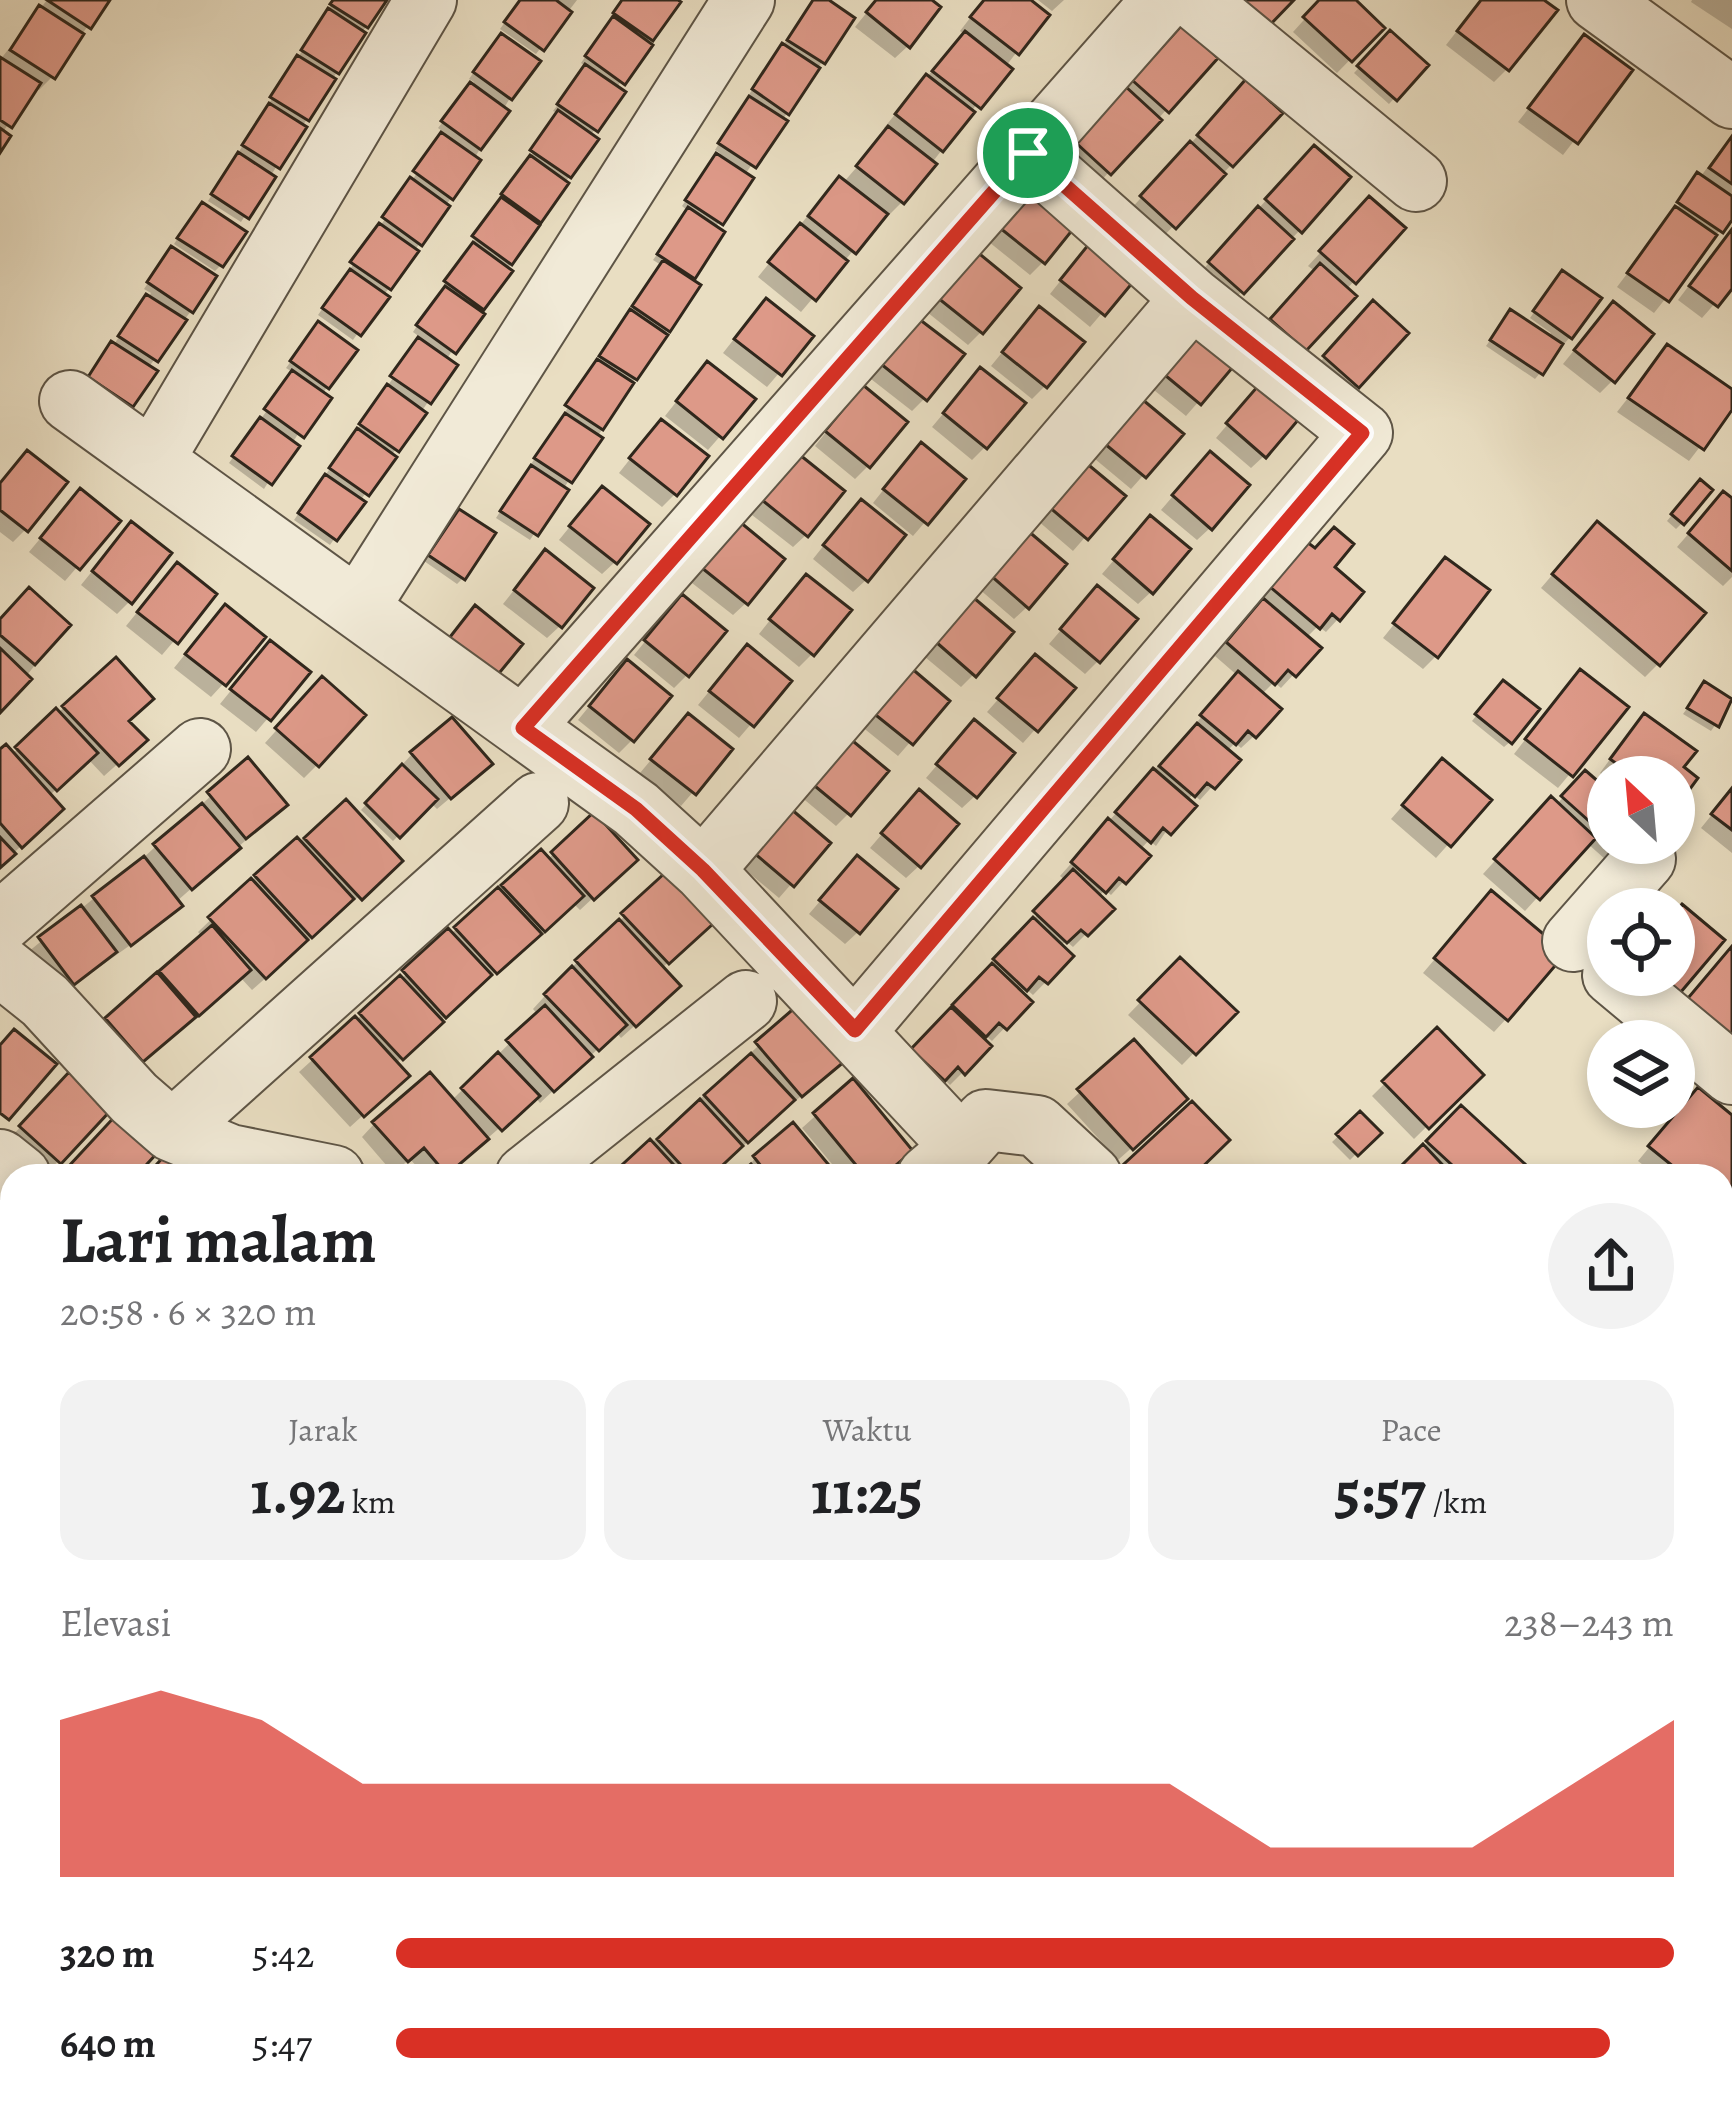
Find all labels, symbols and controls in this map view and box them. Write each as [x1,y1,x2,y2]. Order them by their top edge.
pin [977,102,1079,204]
icon: arrive [995,120,1061,186]
north arrow [1587,756,1695,864]
map controls [1587,756,1695,1128]
button: locate [1587,888,1695,996]
button: layers [1587,1020,1695,1128]
text: Lari malam [60,1195,376,1285]
button: share [1548,1203,1674,1329]
text: 20:58 · 6 × 320 m [60,1285,316,1338]
text: Jarak [288,1407,358,1452]
text: Waktu [823,1407,911,1452]
text: Pace [1380,1407,1442,1452]
text: 1.92 [250,1452,345,1534]
text: 11:25 [811,1452,923,1534]
text: 5:57 [1335,1452,1426,1534]
text: km [345,1479,396,1524]
text: /km [1426,1479,1487,1524]
text: Elevasi [60,1596,172,1649]
text: 238–243 m [1504,1596,1674,1649]
text: 320 m [60,1927,155,1980]
text: 5:42 [252,1927,314,1980]
text: 640 m [60,2017,156,2070]
text: 5:47 [252,2017,312,2070]

